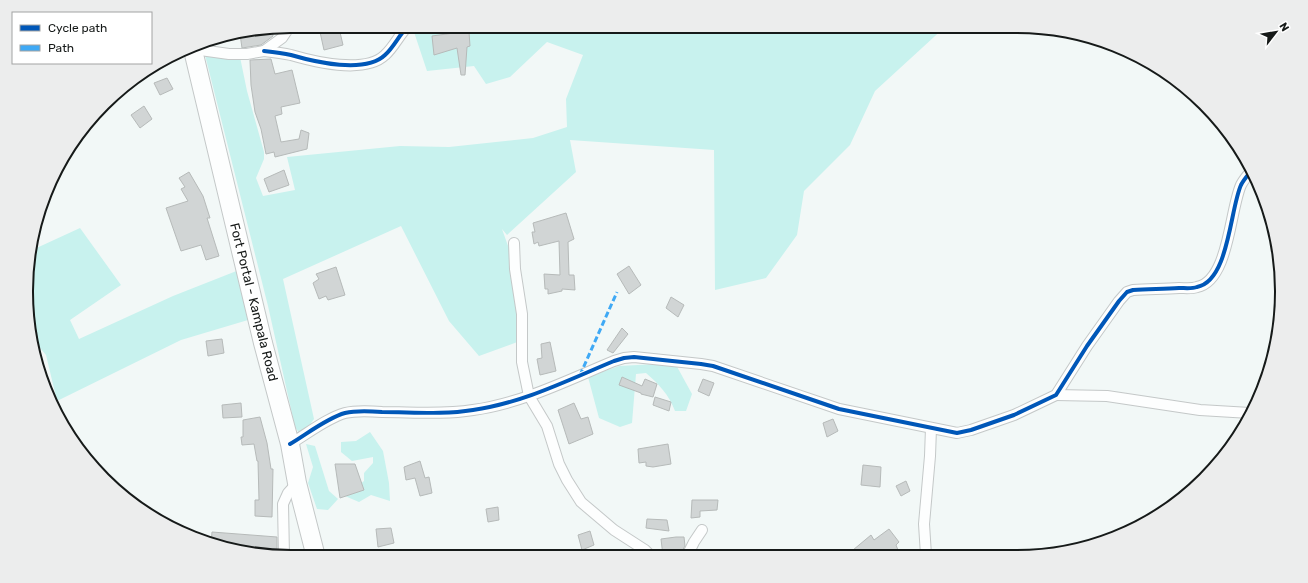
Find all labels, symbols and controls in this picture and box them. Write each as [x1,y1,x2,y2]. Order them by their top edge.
legend [12,12,152,64]
north arrow [1256,12,1296,52]
text: N [1277,20,1292,34]
text: Cycle path [48,21,107,35]
text: Path [48,41,74,55]
street label: Fort Portal - Kampala Road [227,221,281,383]

